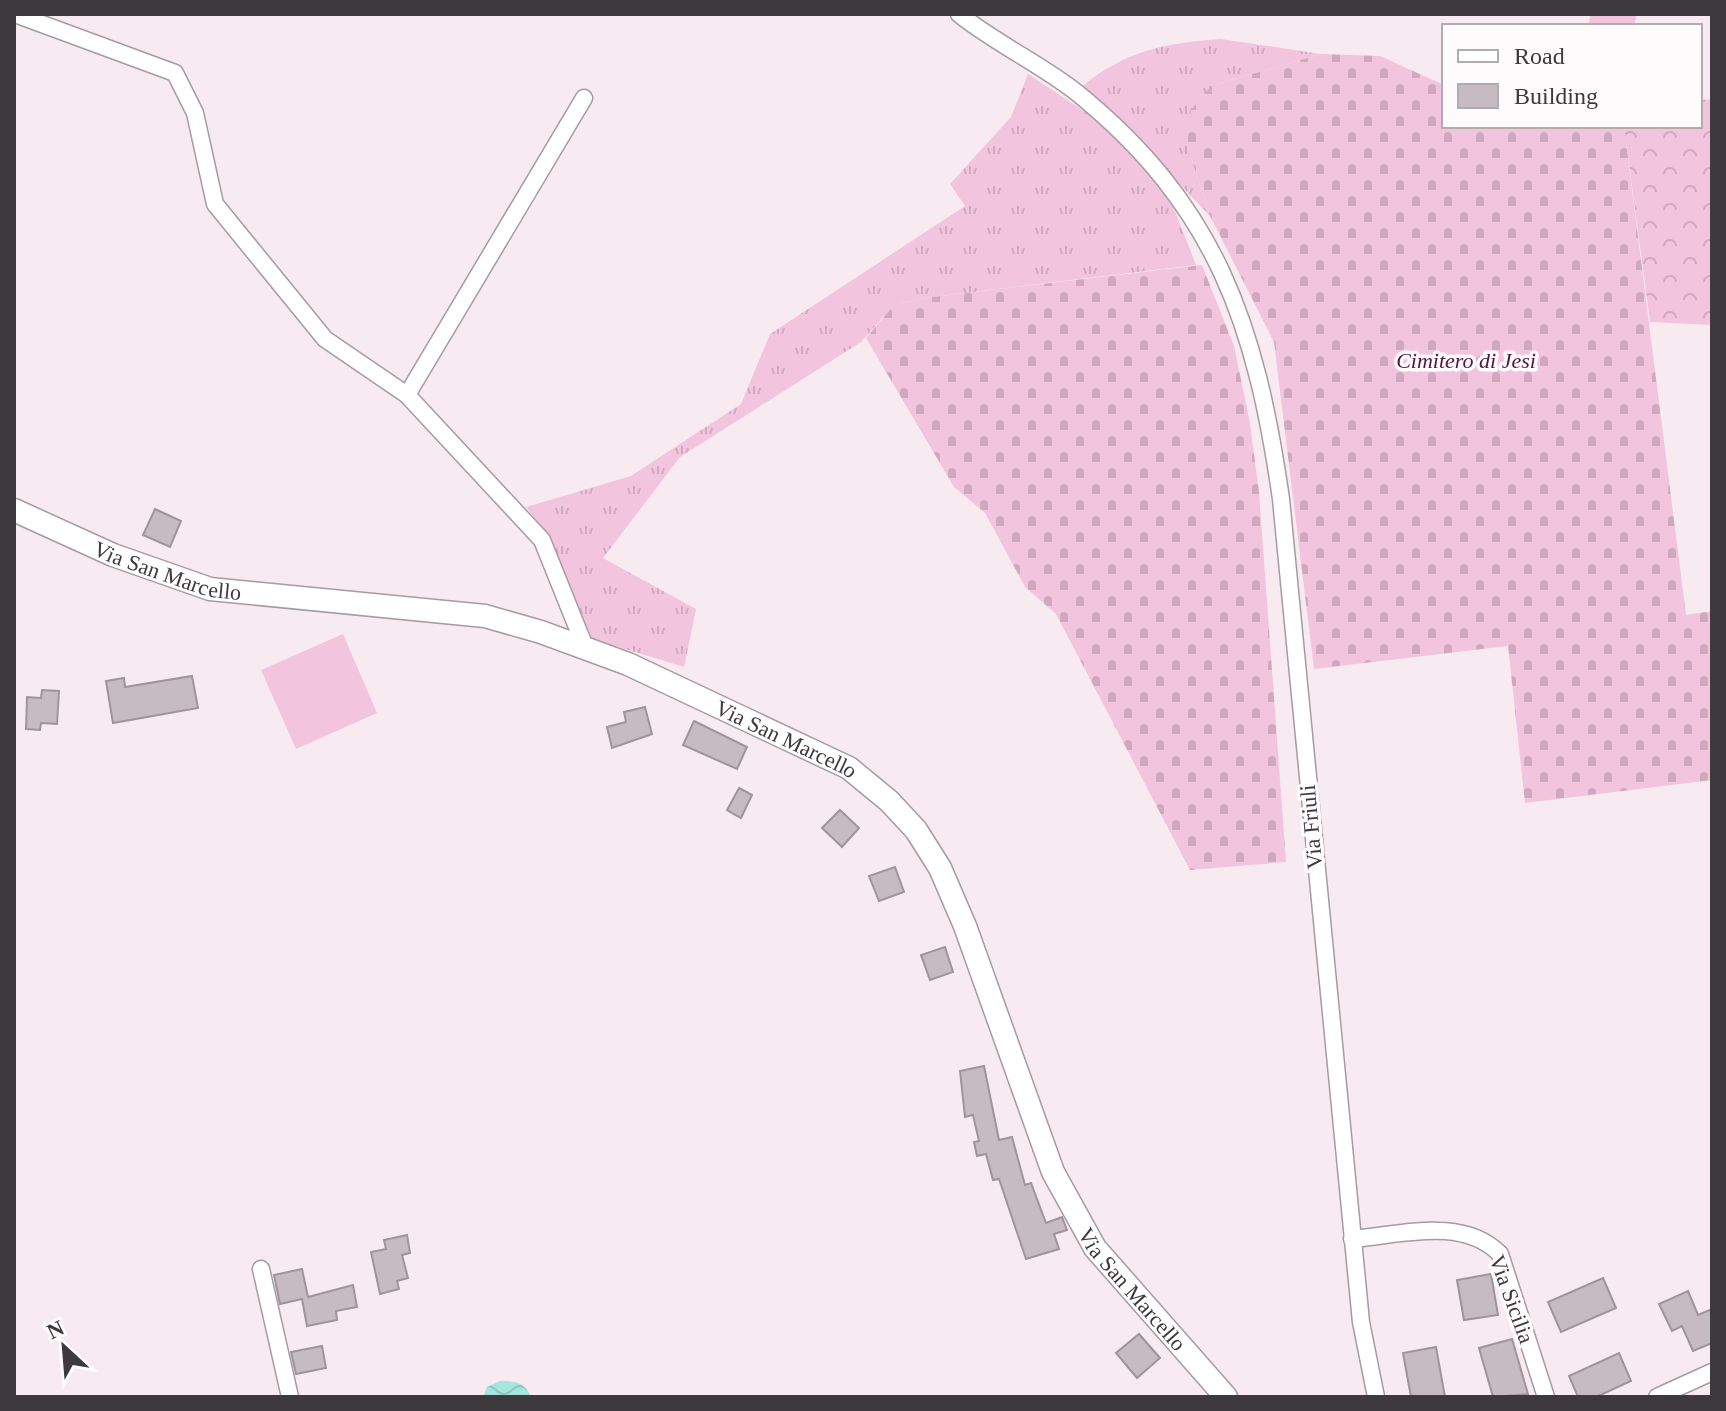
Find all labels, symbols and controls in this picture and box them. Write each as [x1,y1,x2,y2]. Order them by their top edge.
legend [1442,24,1702,128]
text: Road [1514,43,1565,69]
text: Building [1514,83,1598,109]
park label: Cimitero di Jesi [1396,348,1536,373]
street label: Via San Marcello [90,535,242,605]
street label: Via San Marcello [712,695,863,783]
street label: Via Friuli [1295,784,1327,870]
street label: Via San Marcello [1074,1223,1192,1356]
street label: Via Sicilia [1484,1251,1540,1347]
north arrow [24,1307,104,1387]
text: N [43,1315,68,1344]

